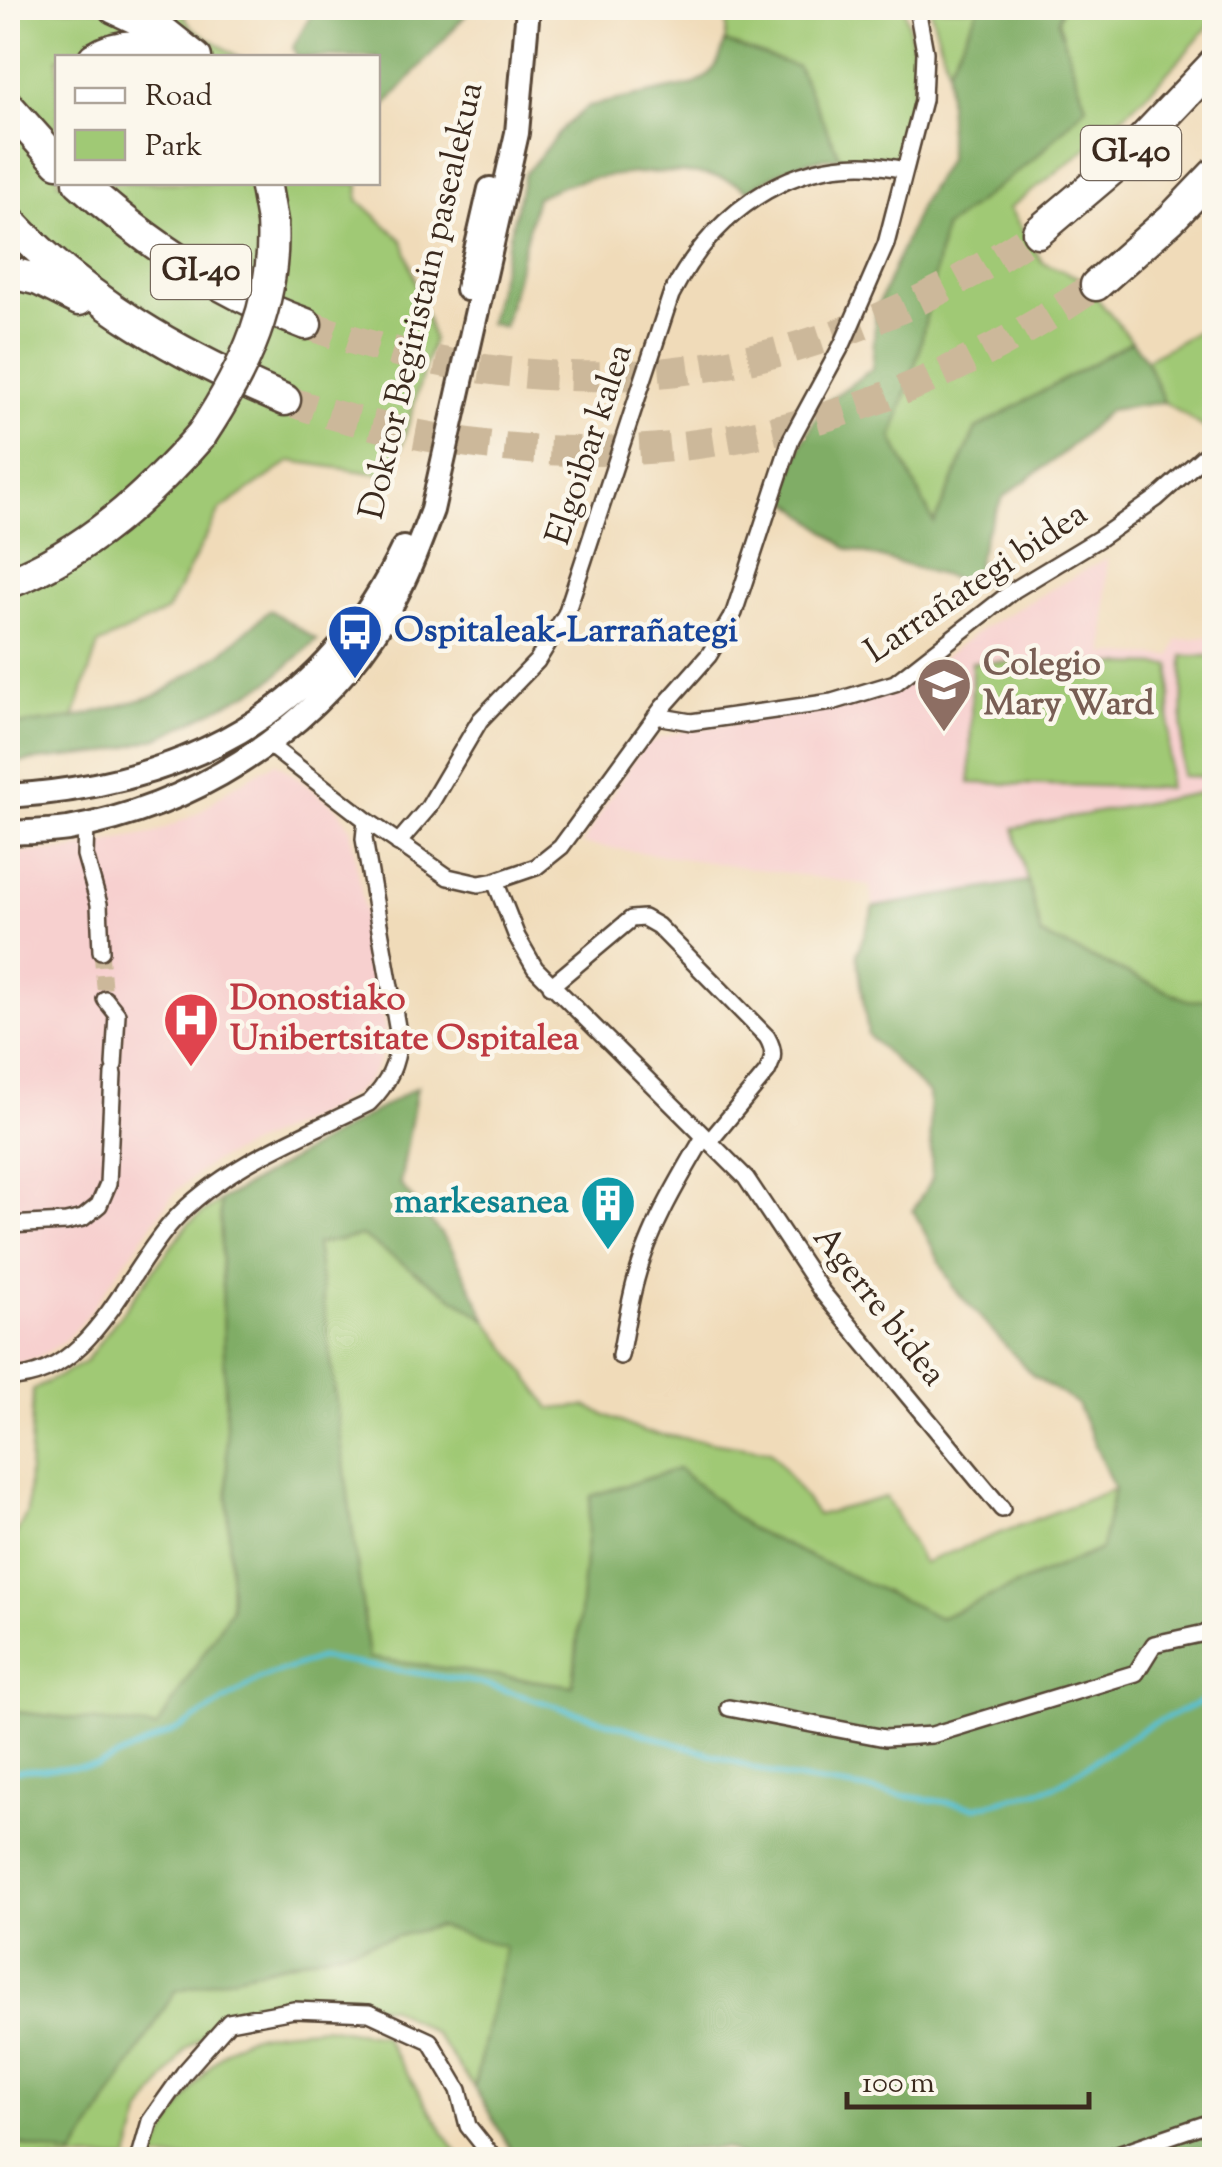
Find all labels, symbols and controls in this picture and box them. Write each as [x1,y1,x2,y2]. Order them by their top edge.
legend [55,55,380,185]
text: Road [145,76,212,119]
street label: Doktor Begiristain pasealekua [348,77,498,525]
text: Park [145,126,202,169]
road number: GI-40 [1081,126,1181,180]
road number: GI-40 [151,245,251,299]
street label: Elgoibar kalea [535,338,647,552]
street label: Larrañategi bidea [855,490,1099,678]
bus stop icon: Ospitaleak-Larrañategi [325,602,385,681]
place label: Ospitaleak-Larrañategi [394,607,738,658]
place label: Colegio Mary Ward [983,640,1154,731]
school or university icon: Colegio Mary Ward [914,655,974,734]
place label: Donostiako Unibertsitate Ospitalea [230,975,579,1066]
hospital icon: Donostiako Unibertsitate Ospitalea [161,990,221,1069]
building icon: markesanea [578,1173,638,1252]
place label: markesanea [394,1178,569,1229]
street label: Agerre bidea [799,1216,957,1398]
scale bar [847,2047,1090,2109]
text: 100 m [862,2063,935,2106]

